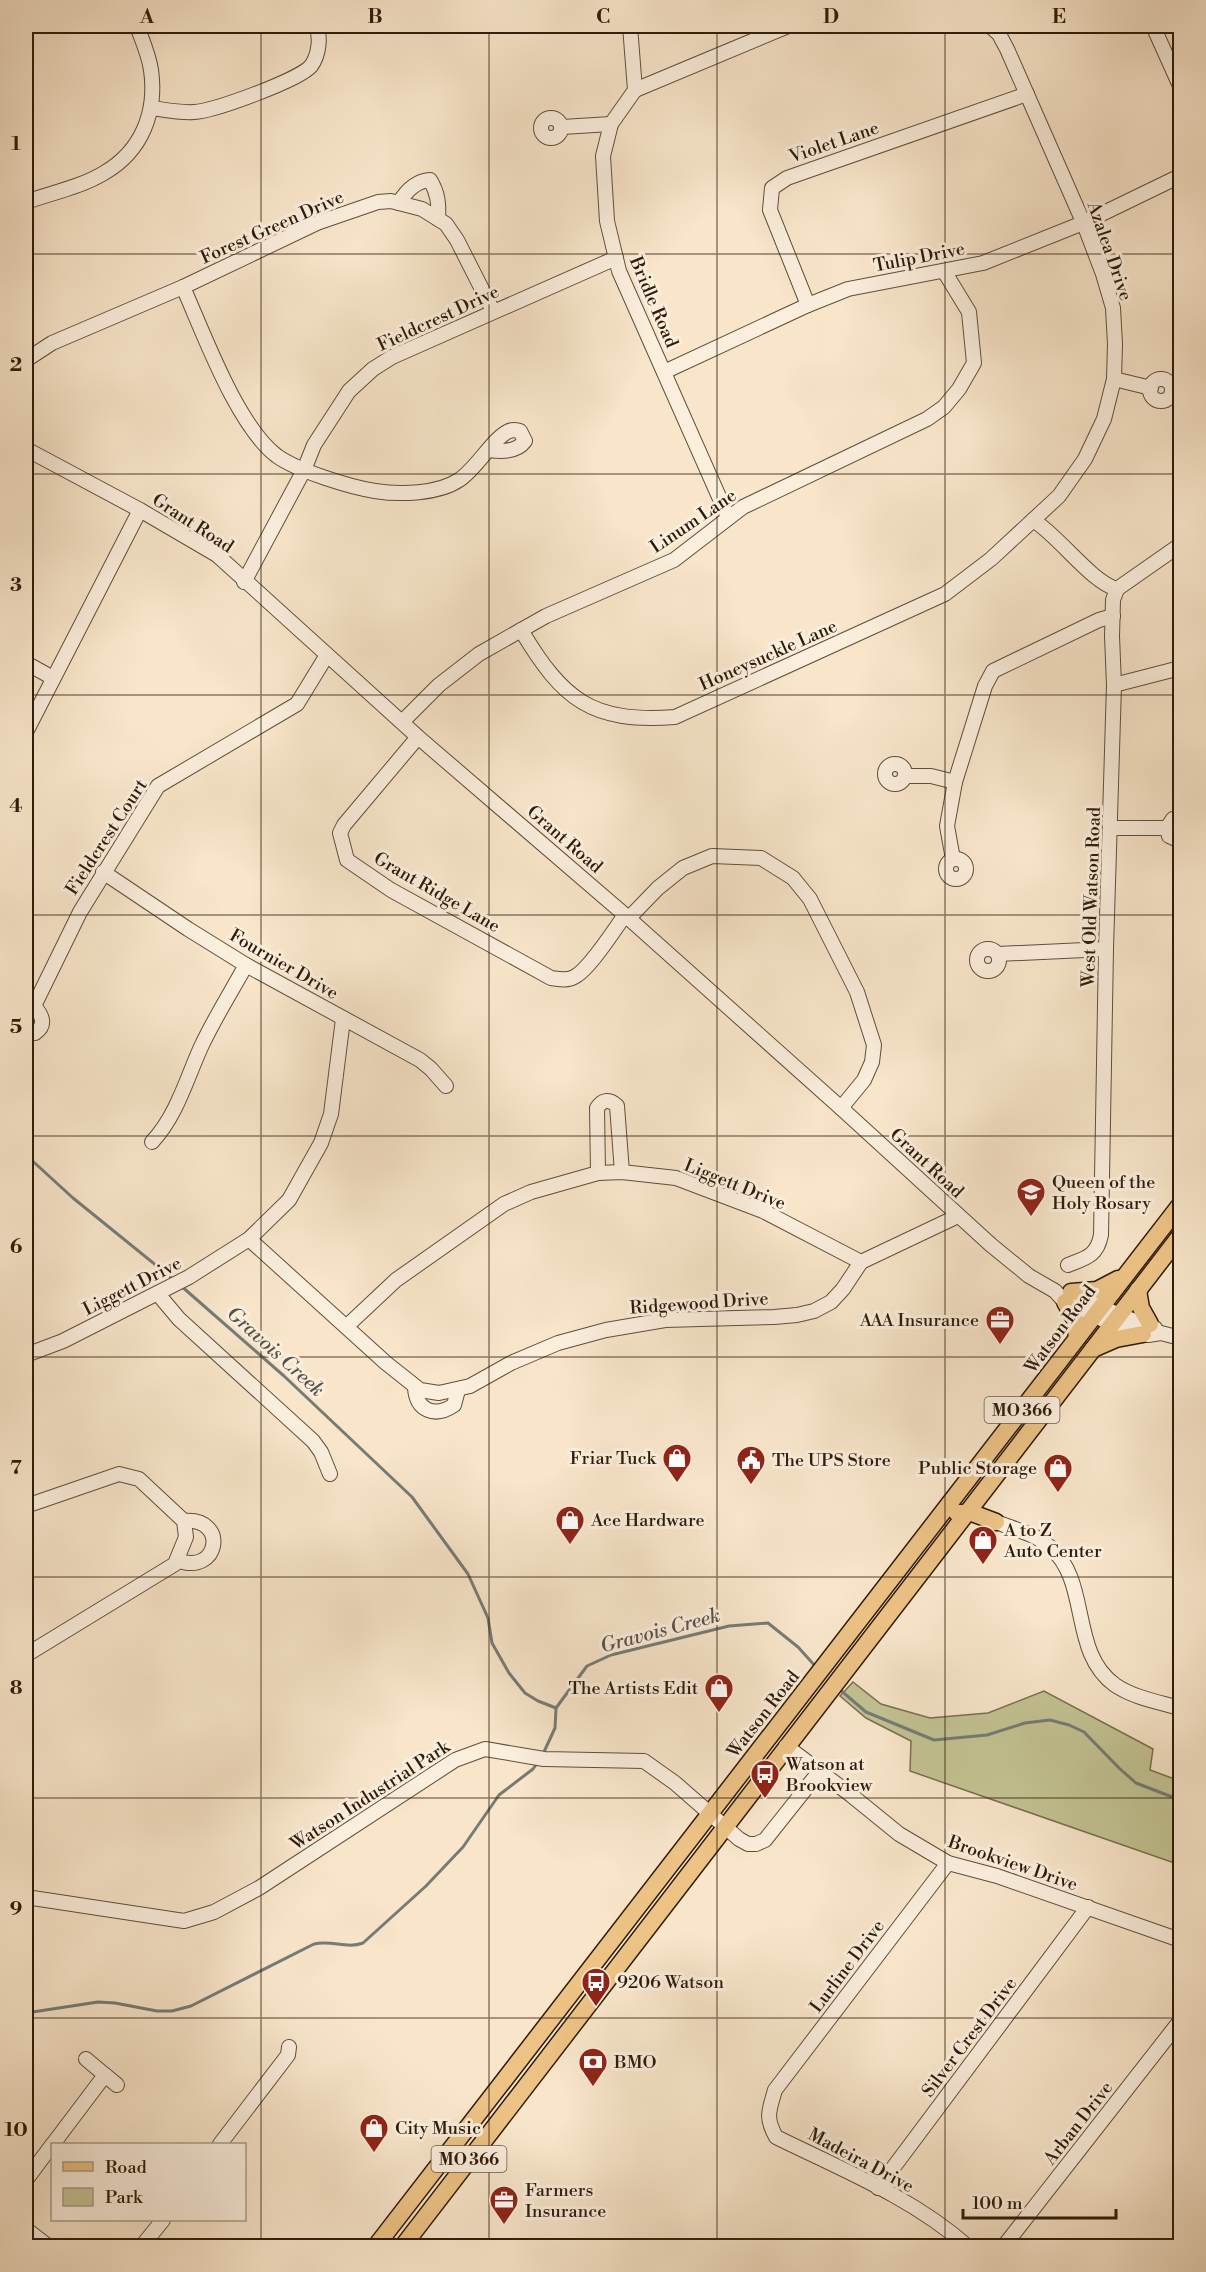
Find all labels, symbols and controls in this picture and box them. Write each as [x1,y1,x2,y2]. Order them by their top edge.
text: A [139,5,155,30]
text: B [367,5,383,30]
text: C [596,5,610,30]
text: D [823,5,839,30]
text: E [1052,5,1066,30]
street label: Violet Lane [785,116,882,169]
text: 1 [11,132,21,157]
street label: Forest Green Drive [197,185,348,269]
street label: Azalea Drive [1082,198,1137,304]
street label: Tulip Drive [871,237,967,278]
street label: Bridle Road [624,252,683,352]
street label: Fieldcrest Drive [374,280,503,357]
text: 2 [10,353,22,378]
street label: Linum Lane [646,484,741,559]
street label: Grant Road [148,489,238,559]
text: 3 [10,573,22,598]
street label: Honeysuckle Lane [696,615,841,696]
street label: Fieldcrest Court [60,774,153,900]
text: 4 [9,794,23,819]
street label: Grant Road [522,800,608,879]
street label: West Old Watson Road [1077,806,1106,989]
street label: Grant Ridge Lane [369,847,504,938]
street label: Fournier Drive [225,924,342,1005]
text: 5 [10,1015,22,1040]
street label: Grant Road [885,1123,969,1204]
street label: Liggett Drive [681,1154,789,1215]
place label: Queen of the Holy Rosary [1052,1171,1155,1215]
school or university icon: Queen of the Holy Rosary [1015,1176,1047,1218]
text: 6 [10,1235,23,1260]
street label: Liggett Drive [79,1252,185,1321]
street label: Watson Road [1019,1280,1102,1379]
street label: Ridgewood Drive [629,1287,769,1320]
water label: Gravois Creek [221,1302,329,1403]
office icon: AAA Insurance [984,1304,1016,1346]
place label: AAA Insurance [859,1309,979,1332]
road number: MO 366 [984,1397,1060,1423]
shop icon: Friar Tuck [661,1442,693,1484]
public building icon: The UPS Store [735,1444,767,1486]
place label: Friar Tuck [570,1447,658,1470]
place label: The UPS Store [772,1449,891,1472]
shop icon: Public Storage [1042,1452,1074,1494]
text: 7 [10,1456,22,1481]
place label: Public Storage [918,1457,1037,1480]
shop icon: Ace Hardware [554,1504,586,1546]
place label: Ace Hardware [590,1509,705,1532]
place label: A to Z Auto Center [1003,1519,1102,1563]
shop icon: A to Z Auto Center [967,1524,999,1566]
water label: Gravois Creek [598,1603,723,1659]
street label: Watson Road [721,1665,805,1763]
shop icon: The Artists Edit [703,1672,735,1714]
text: 8 [10,1676,23,1701]
place label: The Artists Edit [568,1677,699,1700]
street label: Watson Industrial Park [286,1734,456,1856]
place label: Watson at Brookview [785,1753,873,1797]
bus stop icon: Watson at Brookview [749,1758,781,1800]
street label: Brookview Drive [944,1830,1081,1896]
text: 9 [10,1897,22,1922]
street label: Lurline Drive [805,1915,890,2017]
bus stop icon: 9206 Watson [580,1966,612,2008]
place label: 9206 Watson [617,1971,724,1994]
street label: Silver Crest Drive [917,1973,1022,2102]
bank icon: BMO [577,2046,609,2088]
place label: BMO [613,2051,657,2074]
street label: Arban Drive [1038,2077,1118,2170]
shop icon: City Music [358,2112,390,2154]
place label: City Music [395,2117,481,2140]
text: 10 [4,2118,28,2143]
street label: Madeira Drive [804,2123,918,2198]
legend [51,2143,246,2221]
road number: MO 366 [432,2146,506,2172]
text: Road [105,2156,148,2179]
place label: Farmers Insurance [525,2179,606,2223]
scale bar [963,2182,1116,2220]
office icon: Farmers Insurance [488,2184,520,2226]
text: Park [105,2186,144,2209]
text: 100 m [972,2192,1023,2215]

